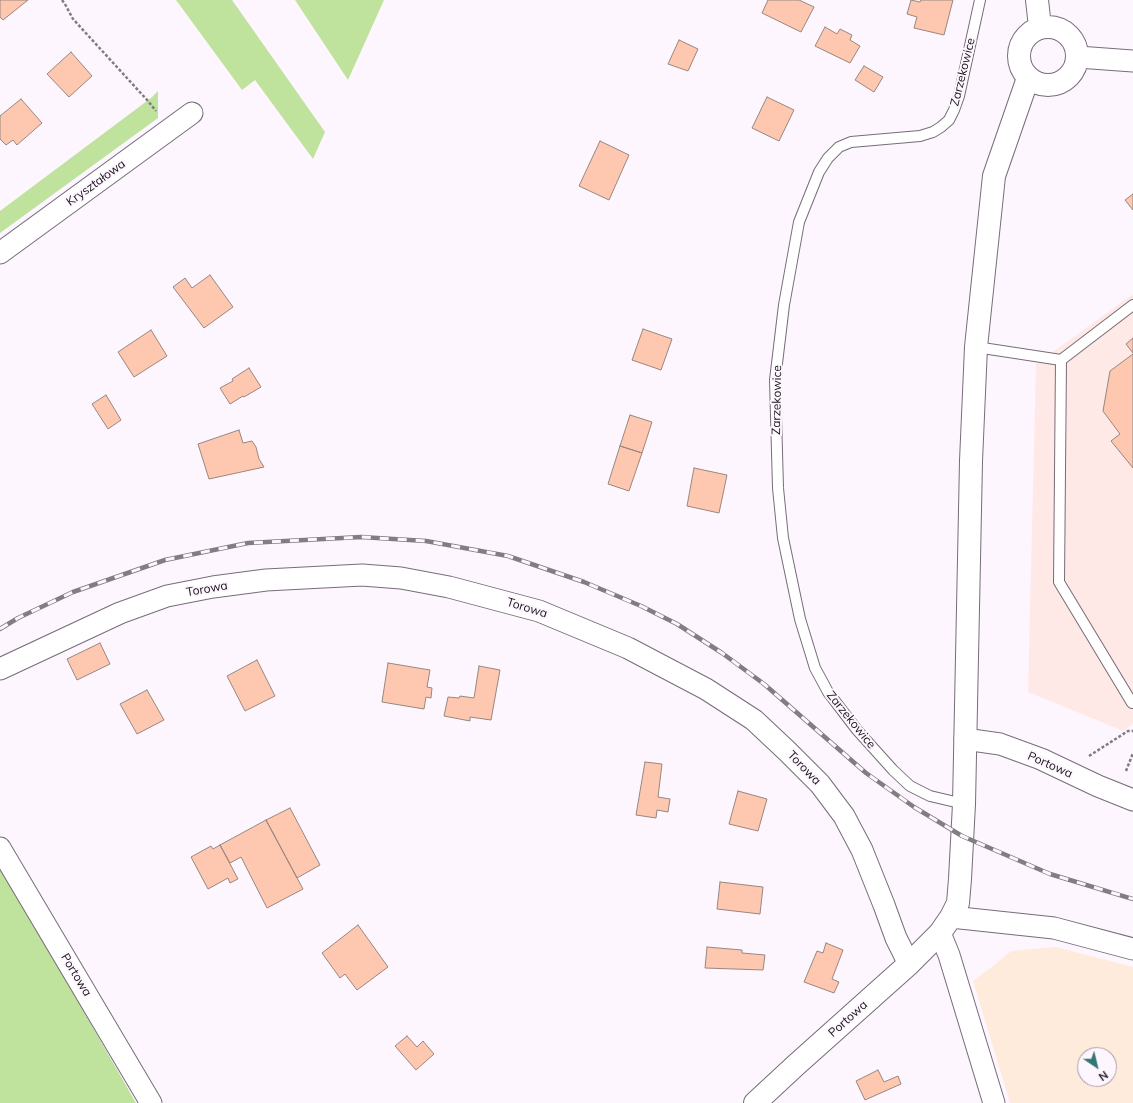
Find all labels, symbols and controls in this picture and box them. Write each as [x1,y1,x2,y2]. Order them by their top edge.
street label: Zarzekowice [948,36,978,108]
street label: Kryształowa [64,157,128,209]
street label: Zarzekowice [769,365,785,435]
street label: Torowa [185,578,229,600]
street label: Torowa [505,595,549,621]
street label: Zarzekowice [823,688,879,752]
street label: Torowa [784,748,824,788]
street label: Portowa [1025,749,1075,781]
street label: Portowa [58,951,94,999]
street label: Portowa [826,998,870,1040]
north arrow [1077,1047,1117,1087]
text: N [1096,1068,1111,1084]

